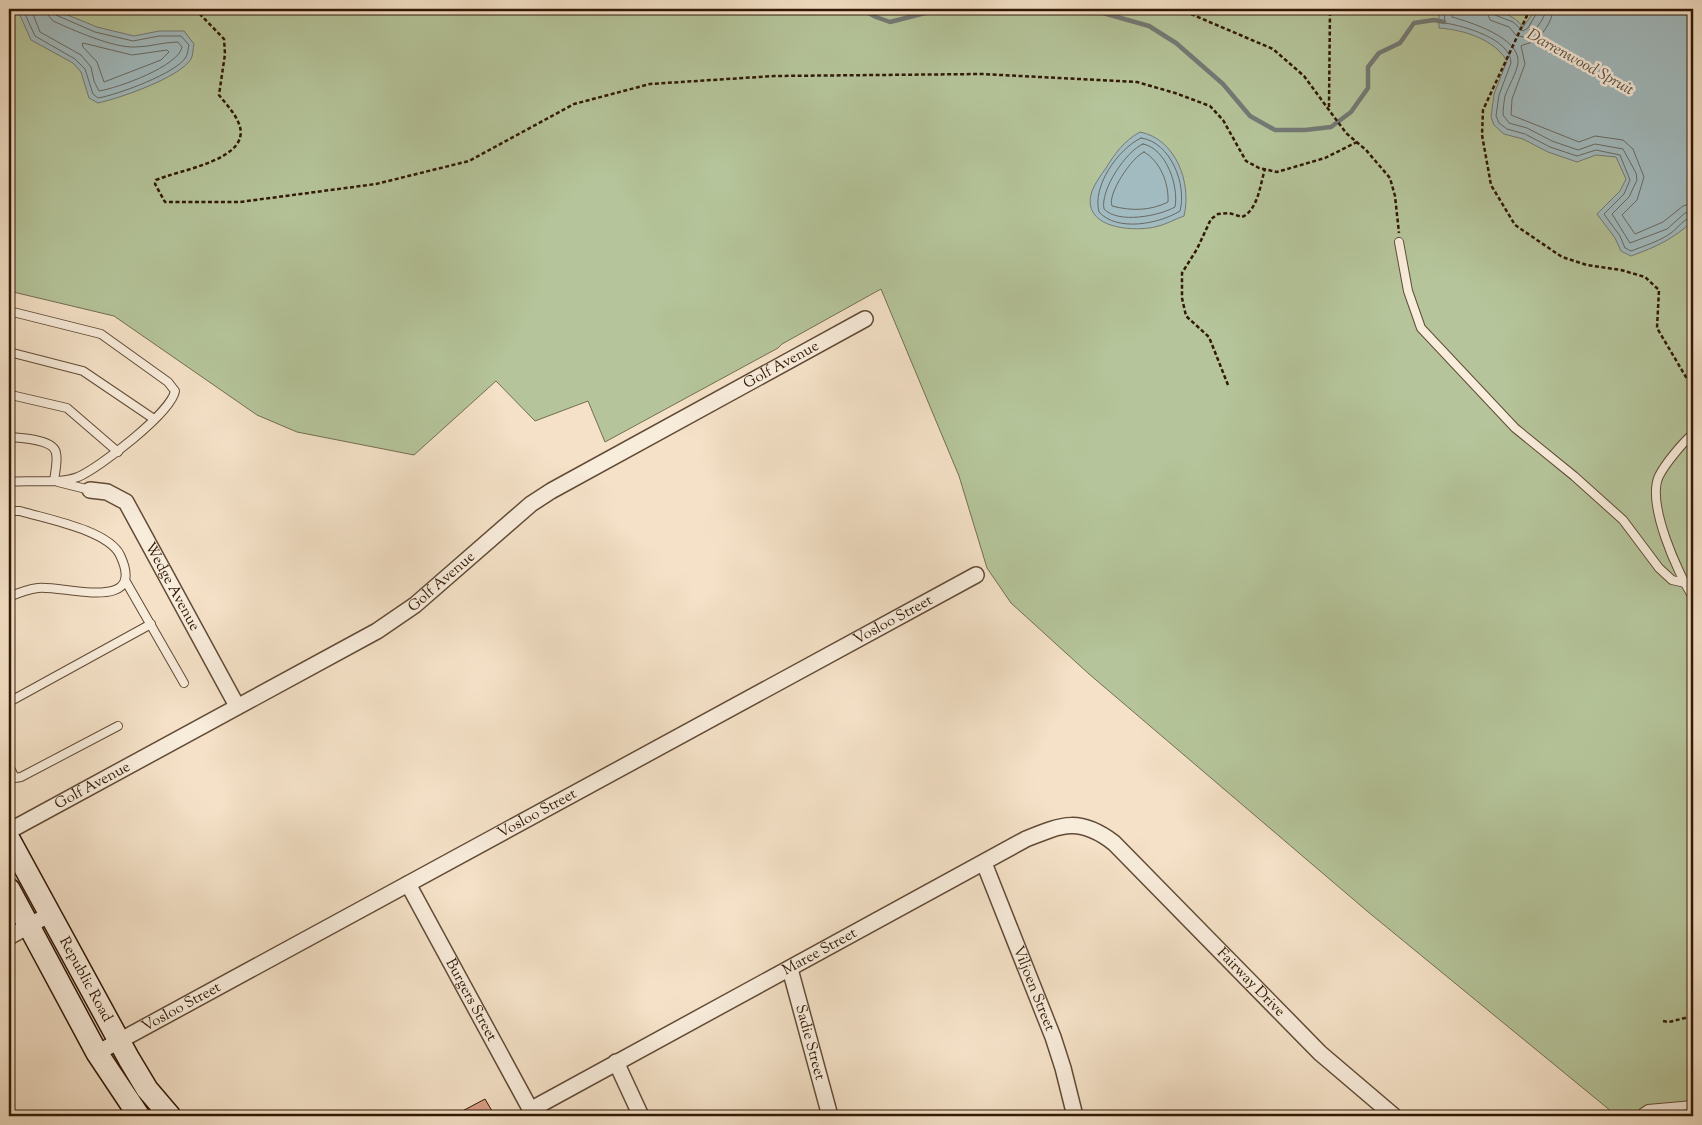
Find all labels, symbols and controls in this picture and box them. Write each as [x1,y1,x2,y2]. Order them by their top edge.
water label: Darrenwood Spruit [1522,24,1638,102]
street label: Golf Avenue [740,336,823,394]
street label: Wedge Avenue [139,539,205,635]
street label: Golf Avenue [404,547,480,617]
street label: Vosloo Street [850,590,936,650]
street label: Golf Avenue [51,757,134,815]
street label: Vosloo Street [494,784,580,844]
street label: Maree Street [779,923,861,981]
street label: Republic Road [54,933,118,1026]
street label: Viljoen Street [1007,943,1060,1034]
street label: Fairway Drive [1212,943,1290,1022]
street label: Burgers Street [440,955,502,1045]
street label: Vosloo Street [138,977,225,1037]
street label: Sadie Street [790,1002,830,1082]

